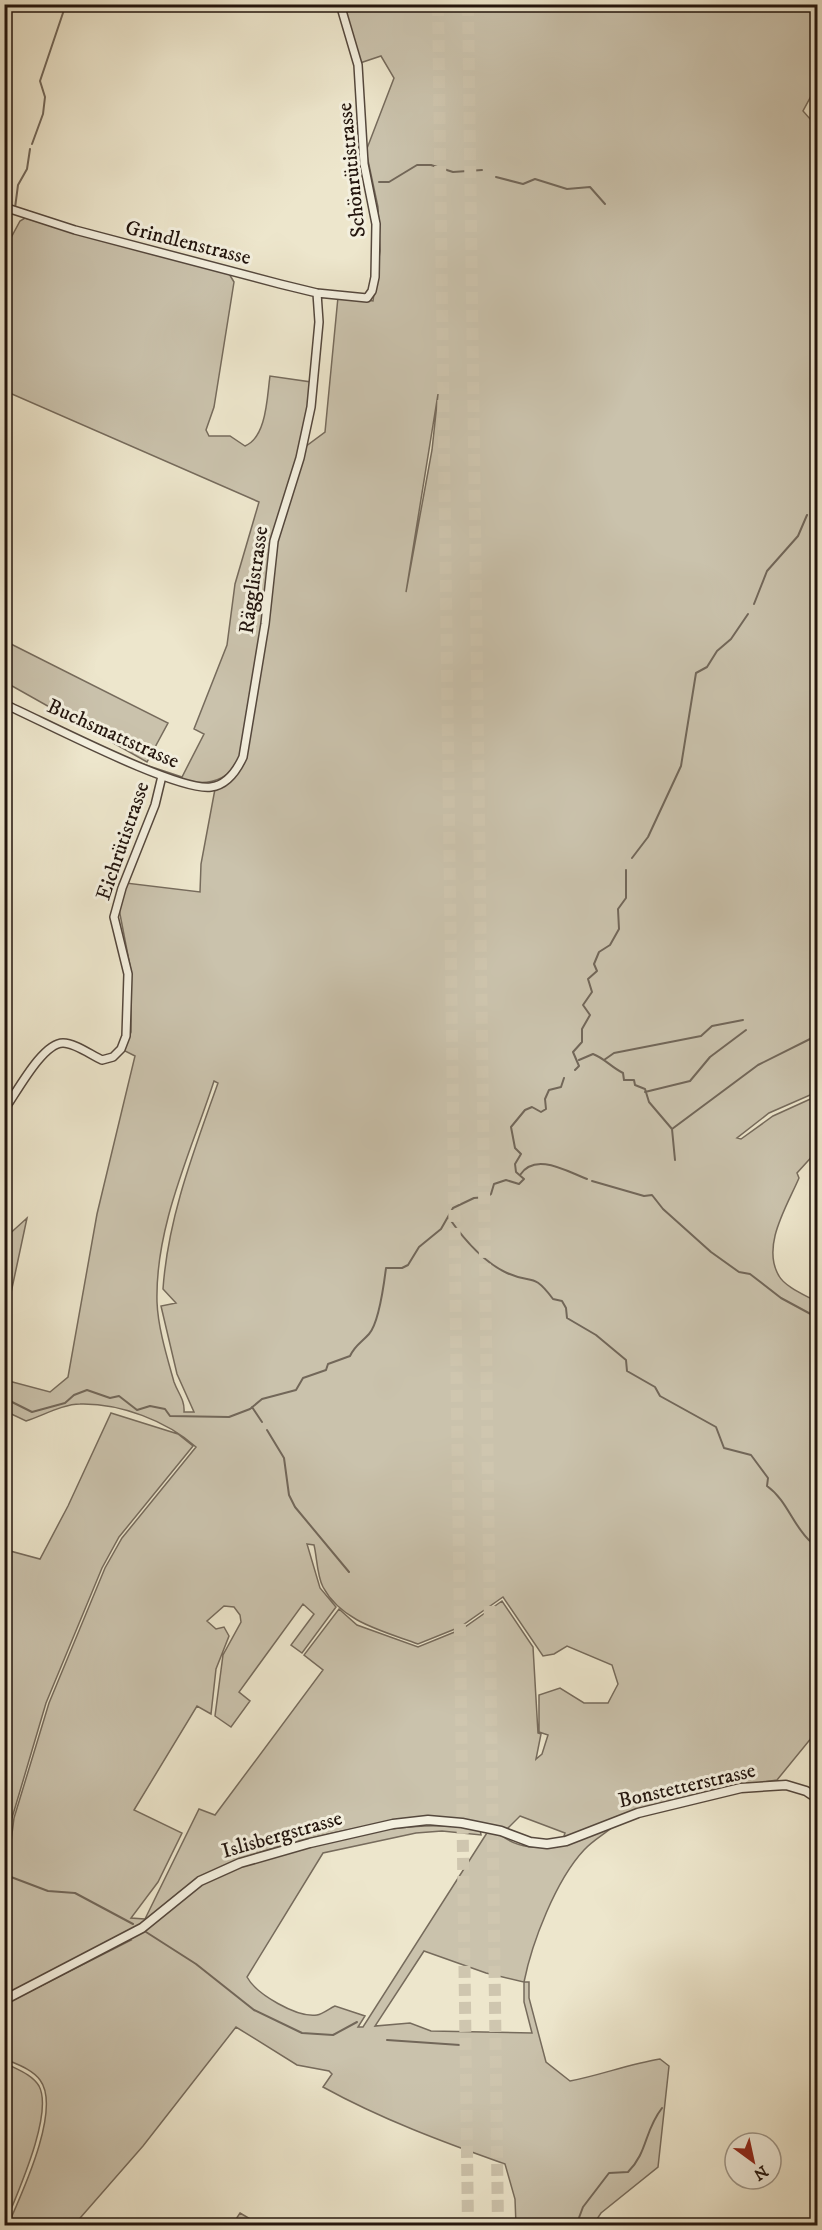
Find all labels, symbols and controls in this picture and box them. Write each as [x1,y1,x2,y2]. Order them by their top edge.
street label: Schönrütistrasse [332,101,372,239]
street label: Grindlenstrasse [123,215,254,271]
street label: Rägglistrasse [234,524,274,635]
street label: Buchsmattstrasse [43,693,183,775]
street label: Eichrütistrasse [91,778,156,904]
street label: Bonstetterstrasse [616,1758,758,1814]
street label: Islisbergstrasse [219,1805,346,1865]
north arrow [723,2131,783,2191]
text: N [750,2161,772,2185]

